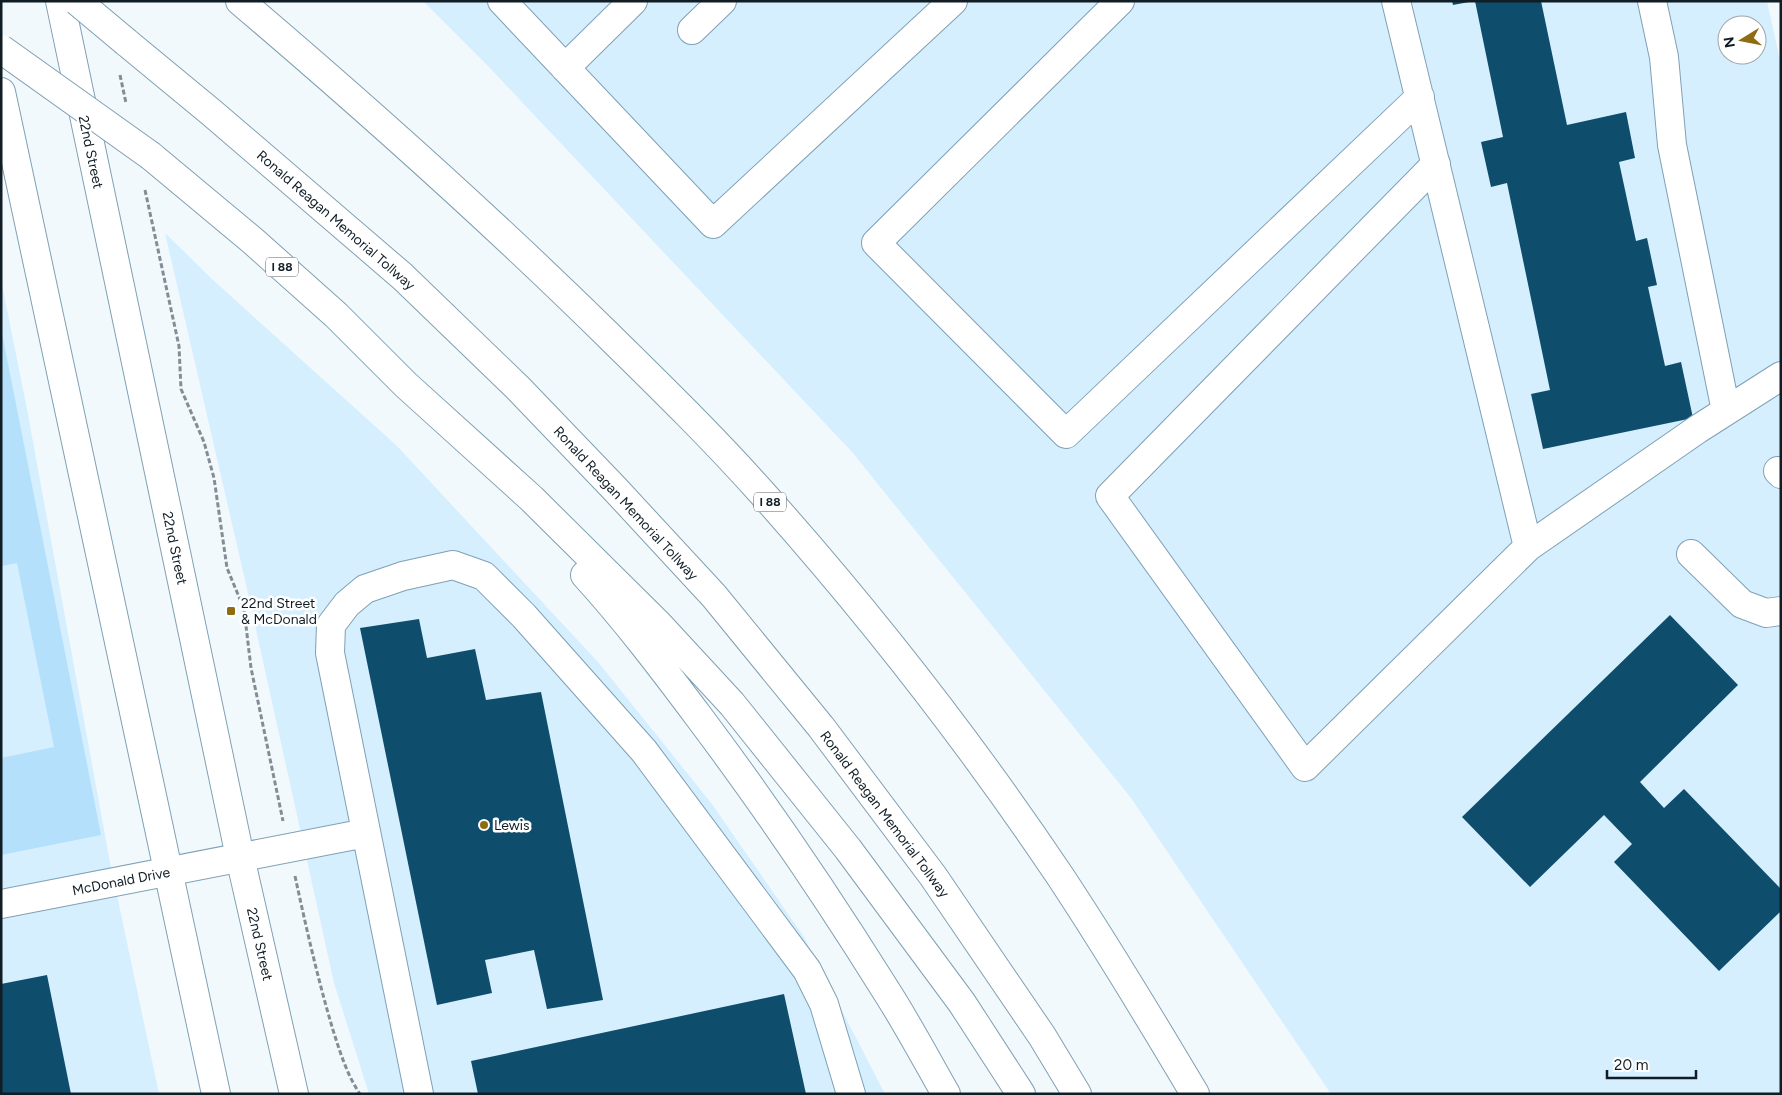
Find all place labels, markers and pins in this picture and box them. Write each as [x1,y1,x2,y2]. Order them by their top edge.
place label: 22nd Street & McDonald [241,595,317,628]
marker: 22nd Street & McDonald [225,605,237,617]
place label: Lewis [494,817,530,834]
marker: Lewis [478,819,490,831]

